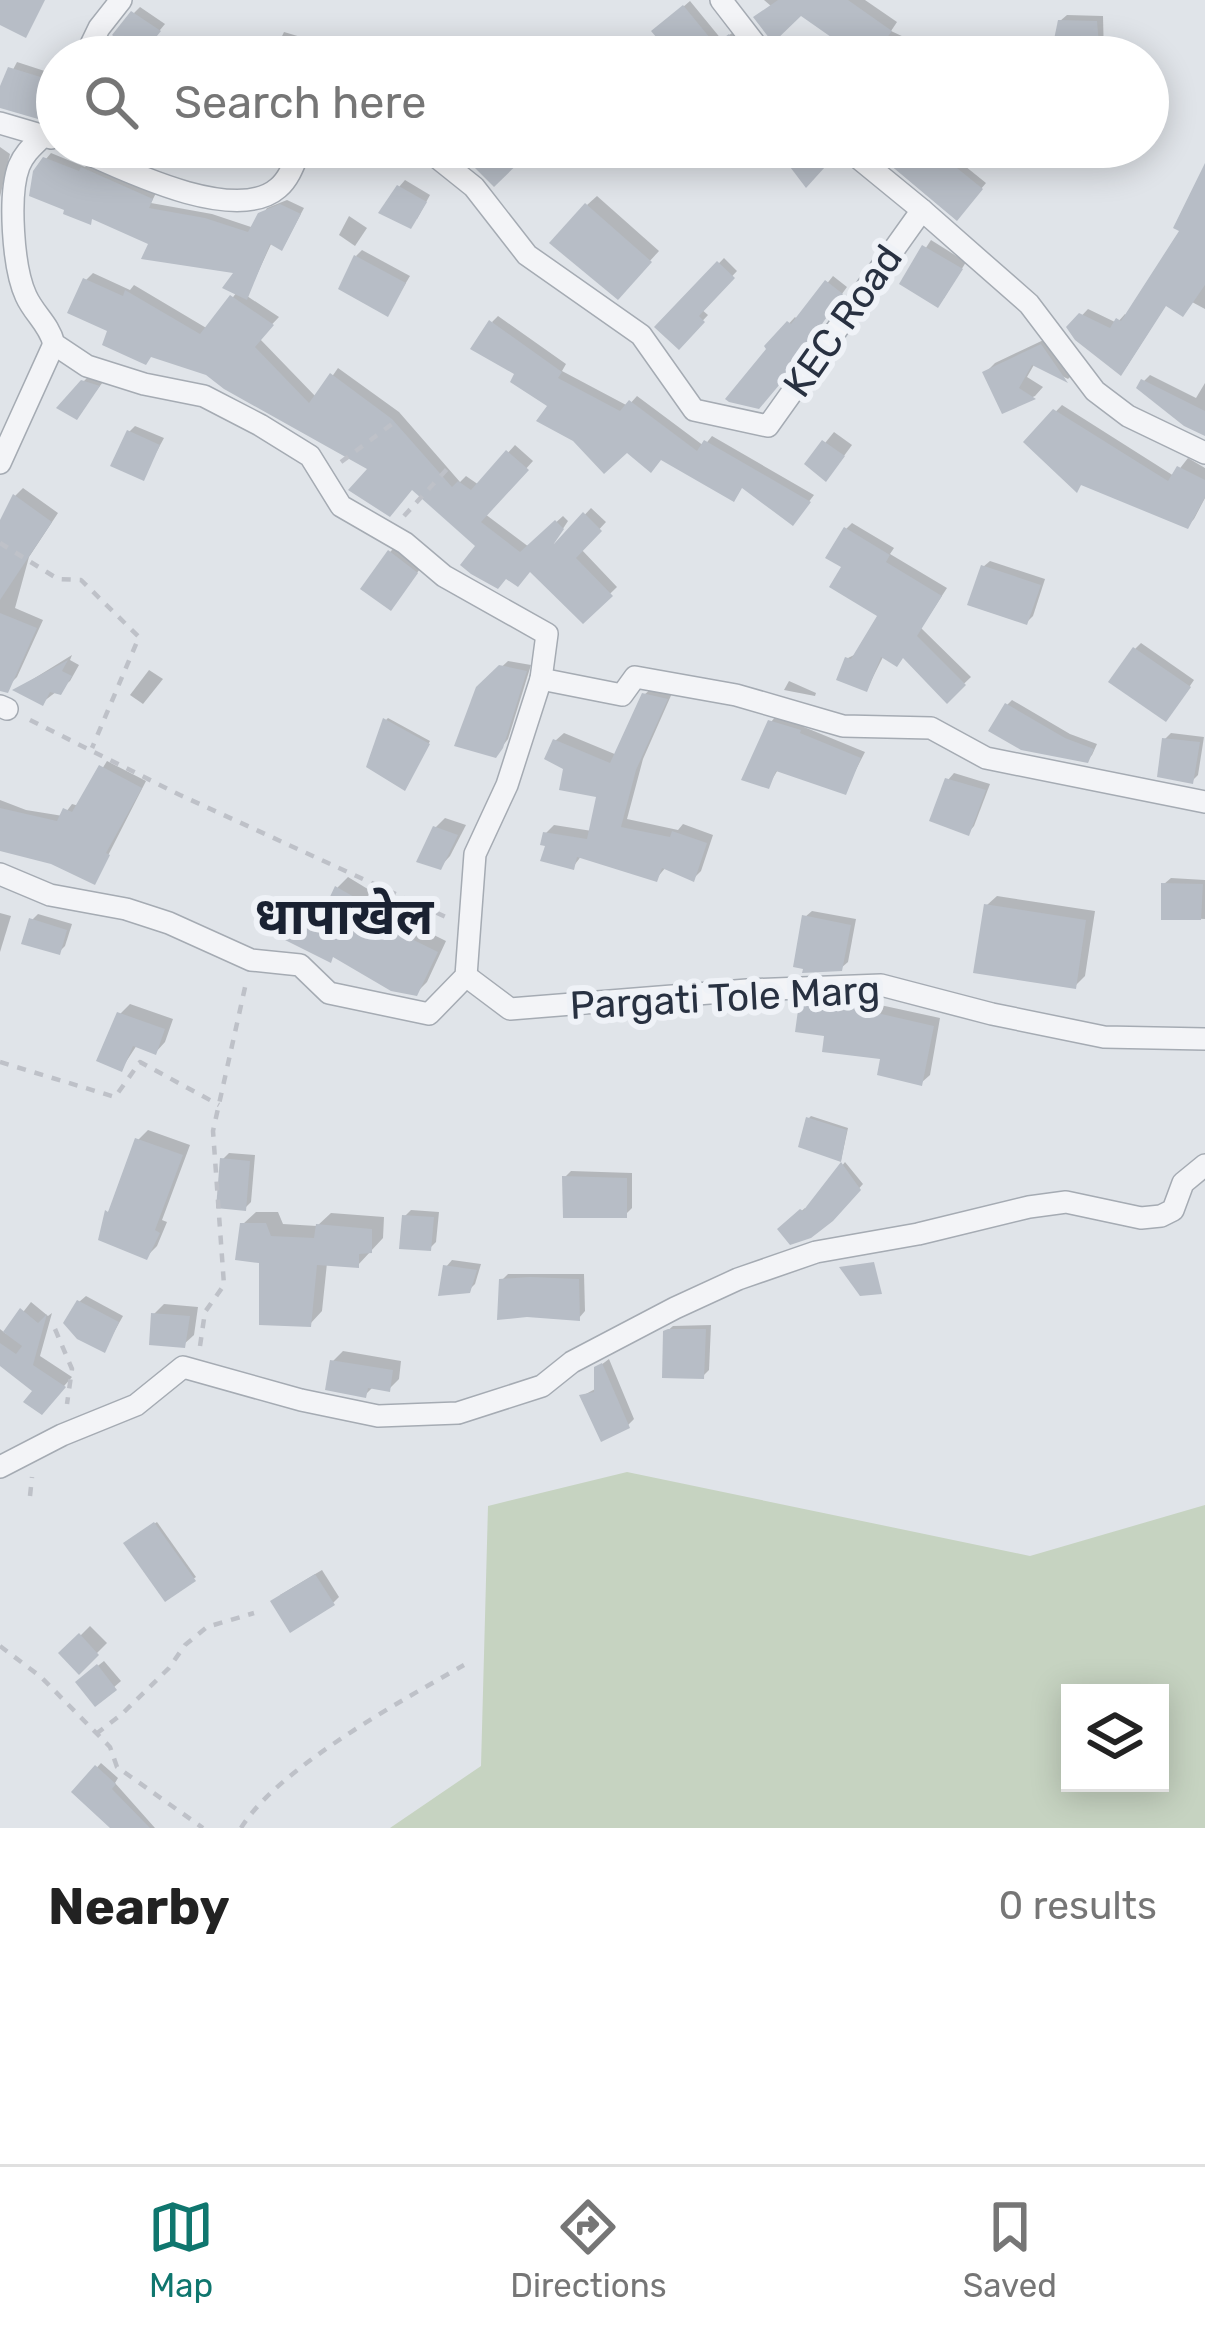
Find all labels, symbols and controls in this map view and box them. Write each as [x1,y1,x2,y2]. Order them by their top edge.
search box [36,36,1169,168]
icon: search [78,69,144,135]
text: Search here [174,76,426,129]
street label: KEC Road [774,236,912,406]
district label: धापाखेल [255,886,435,947]
street label: Pargati Tole Marg [569,967,881,1029]
map controls [1061,1684,1169,1792]
button: layers [1061,1684,1169,1792]
text: Nearby [48,1876,230,1937]
text: 0 results [998,1883,1157,1929]
tab: Map [148,2194,214,2305]
tab: Directions [510,2194,667,2305]
tab: Saved [963,2194,1057,2305]

